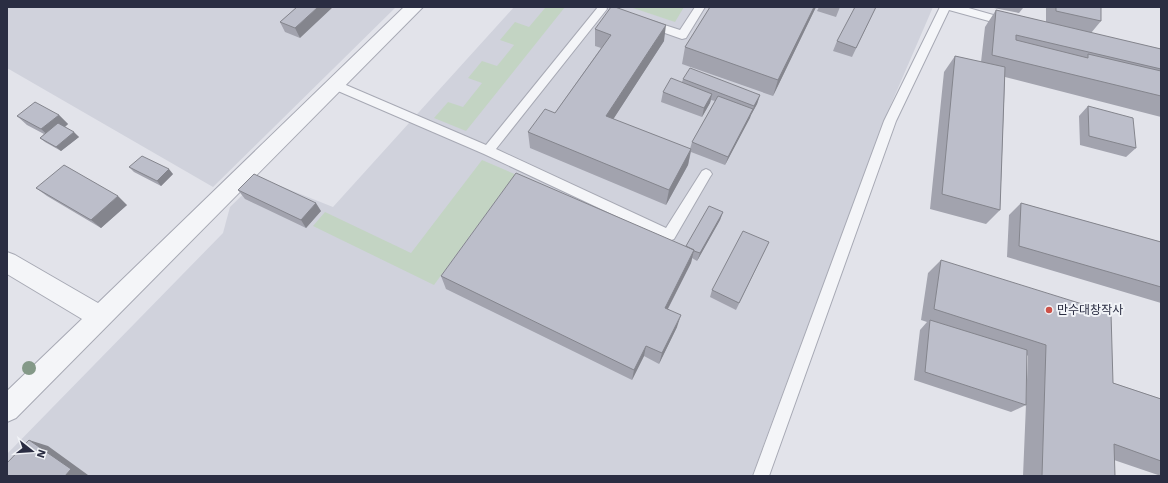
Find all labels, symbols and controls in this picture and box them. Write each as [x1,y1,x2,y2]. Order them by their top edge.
place label: 만수대창작사 [1057,303,1123,317]
marker: 만수대창작사 [1044,305,1054,315]
north arrow [12,431,52,471]
text: N [34,448,48,460]

